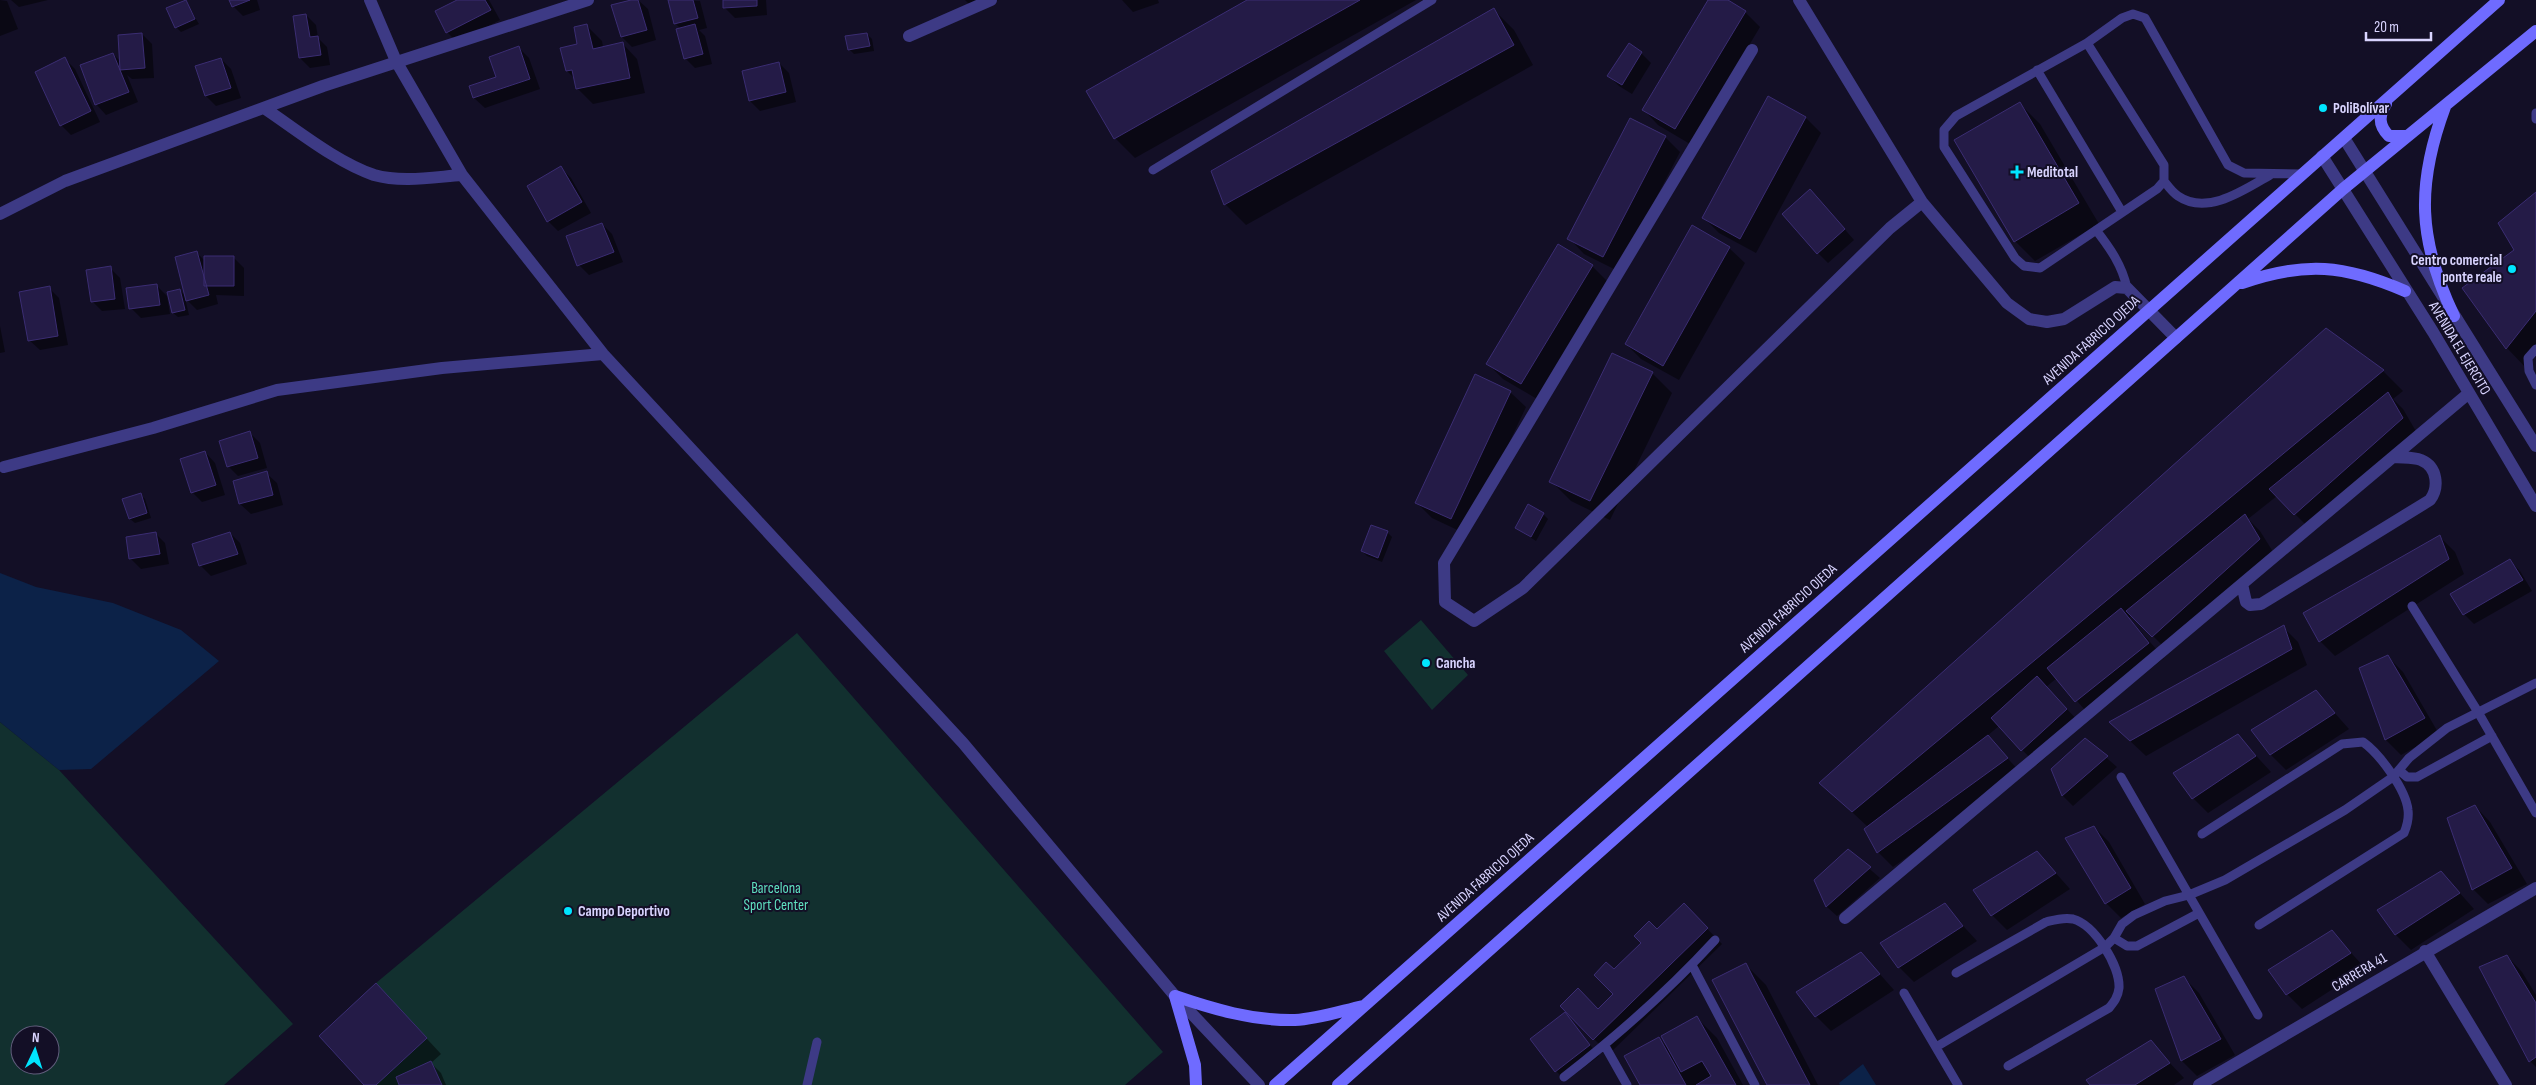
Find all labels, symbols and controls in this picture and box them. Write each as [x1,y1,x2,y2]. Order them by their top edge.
scale bar [2366,10,2431,42]
text: 20 m [2374,18,2399,37]
place label: PoliBolívar [2333,99,2390,118]
marker: PoliBolívar [2317,102,2329,114]
place label: Meditotal [2027,163,2078,182]
marker: Meditotal [2011,166,2023,178]
place label: Centro comercial ponte reale [2411,251,2502,287]
marker: Centro comercial ponte reale [2506,263,2518,275]
street label: AVENIDA FABRICIO OJEDA [2038,291,2144,390]
street label: AVENIDA EL EJERCITO [2424,297,2495,398]
street label: AVENIDA FABRICIO OJEDA [1735,559,1841,658]
place label: Cancha [1436,654,1476,673]
marker: Cancha [1420,657,1432,669]
street label: AVENIDA FABRICIO OJEDA [1432,828,1538,927]
park label: Barcelona Sport Center [744,879,809,915]
place label: Campo Deportivo [578,902,670,921]
marker: Campo Deportivo [562,905,574,917]
street label: CARRERA 41 [2328,948,2391,996]
north arrow [10,1025,60,1075]
text: N [32,1029,40,1046]

